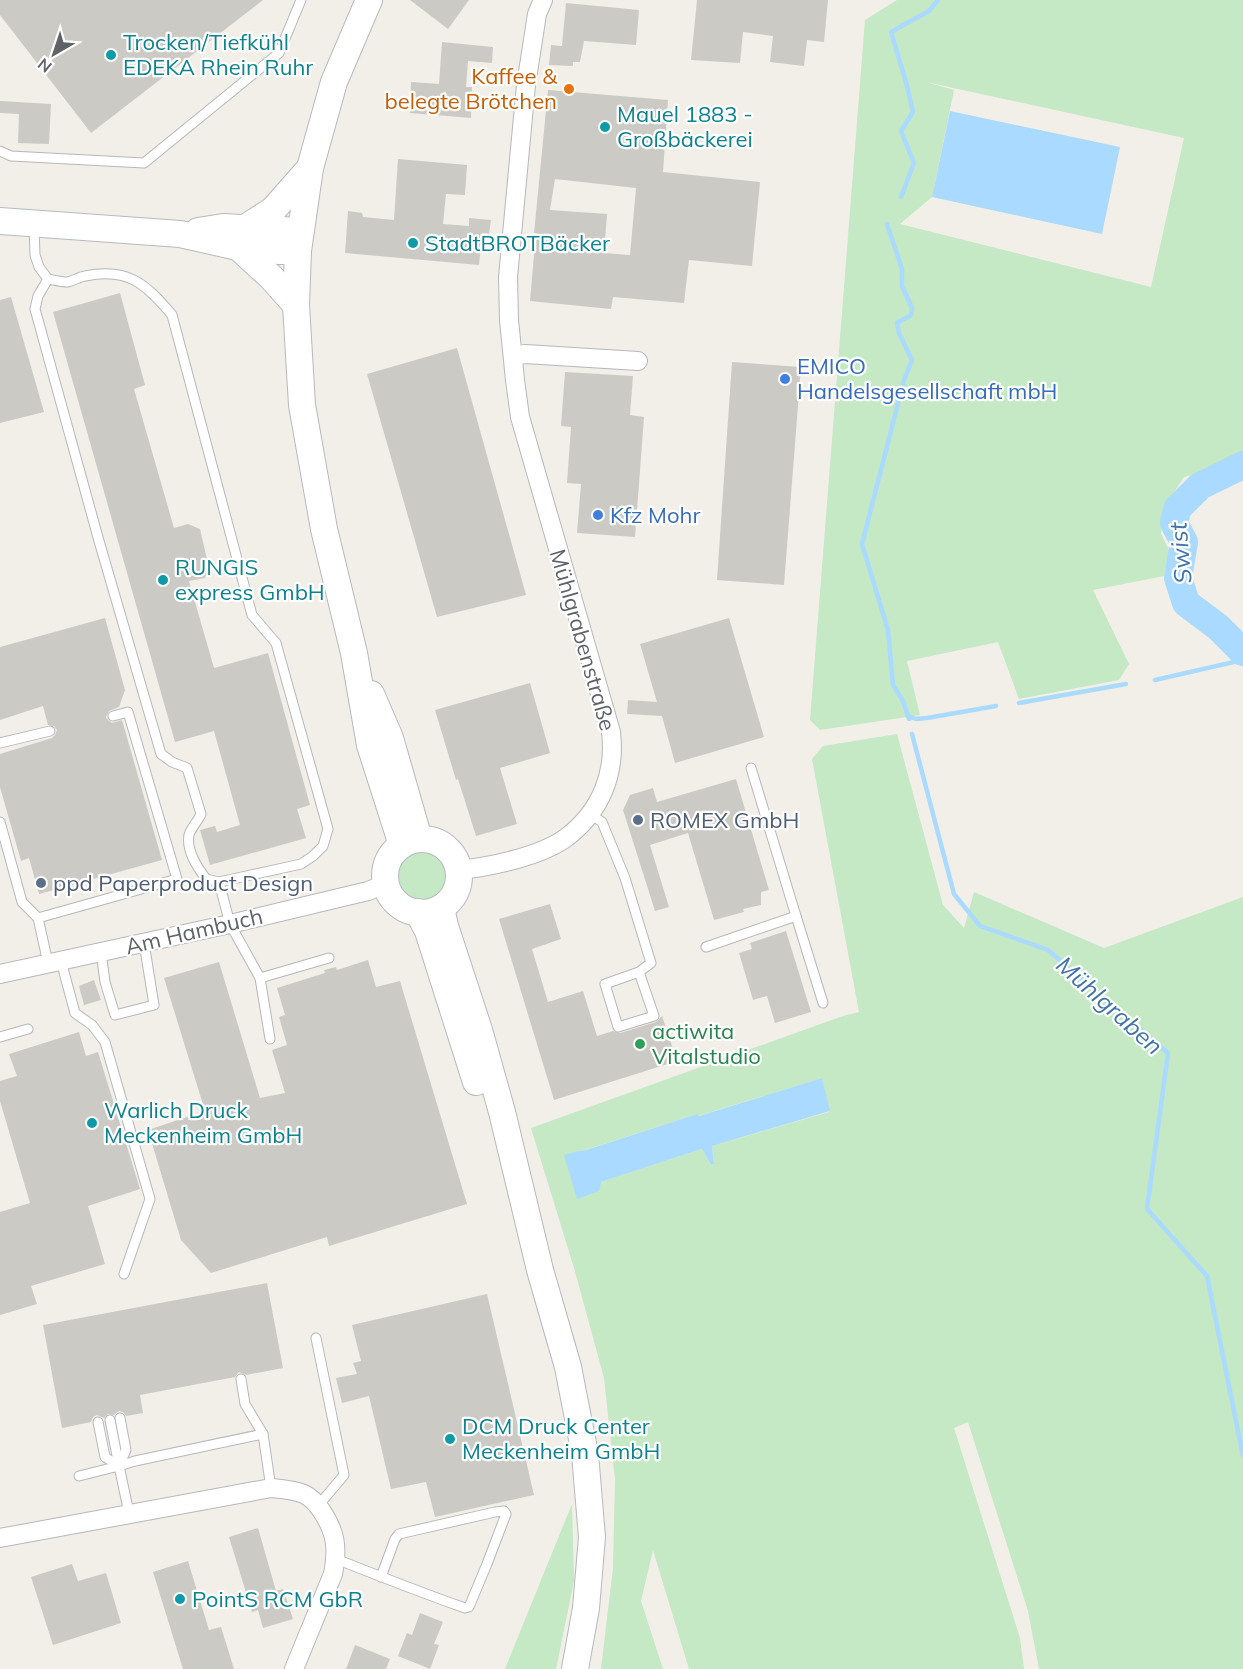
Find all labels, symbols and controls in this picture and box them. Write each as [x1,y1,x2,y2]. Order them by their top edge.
north arrow [24,24,84,84]
place label: Trocken/Tiefkühl EDEKA Rhein Ruhr [123,28,313,81]
marker: Trocken/Tiefkühl EDEKA Rhein Ruhr [104,48,118,62]
text: N [34,54,56,77]
place label: Kaffee & belegte Brötchen [385,62,558,115]
marker: Kaffee & belegte Brötchen [562,82,576,96]
place label: Mauel 1883 - Großbäckerei [617,100,753,153]
marker: Mauel 1883 - Großbäckerei [598,120,612,134]
place label: StadtBROTBäcker [425,229,610,257]
marker: StadtBROTBäcker [406,236,420,250]
place label: EMICO Handelsgesellschaft mbH [797,352,1057,405]
marker: EMICO Handelsgesellschaft mbH [778,372,792,386]
place label: Kfz Mohr [610,501,700,529]
marker: Kfz Mohr [591,508,605,522]
water label: Swist [1162,520,1198,585]
street label: Mühlgrabenstraße [544,546,622,734]
place label: RUNGIS express GmbH [175,553,325,606]
marker: RUNGIS express GmbH [156,573,170,587]
place label: ROMEX GmbH [650,806,799,834]
marker: ROMEX GmbH [631,813,645,827]
place label: ppd Paperproduct Design [53,869,313,897]
marker: ppd Paperproduct Design [34,876,48,890]
street label: Am Hambuch [123,902,265,960]
water label: Mühlgraben [1050,949,1170,1061]
place label: actiwita Vitalstudio [652,1017,761,1070]
marker: actiwita Vitalstudio [633,1037,647,1051]
place label: Warlich Druck Meckenheim GmbH [104,1096,302,1149]
marker: Warlich Druck Meckenheim GmbH [85,1116,99,1130]
place label: DCM Druck Center Meckenheim GmbH [462,1412,660,1465]
marker: DCM Druck Center Meckenheim GmbH [443,1432,457,1446]
place label: PointS RCM GbR [192,1585,363,1613]
marker: PointS RCM GbR [173,1592,187,1606]

